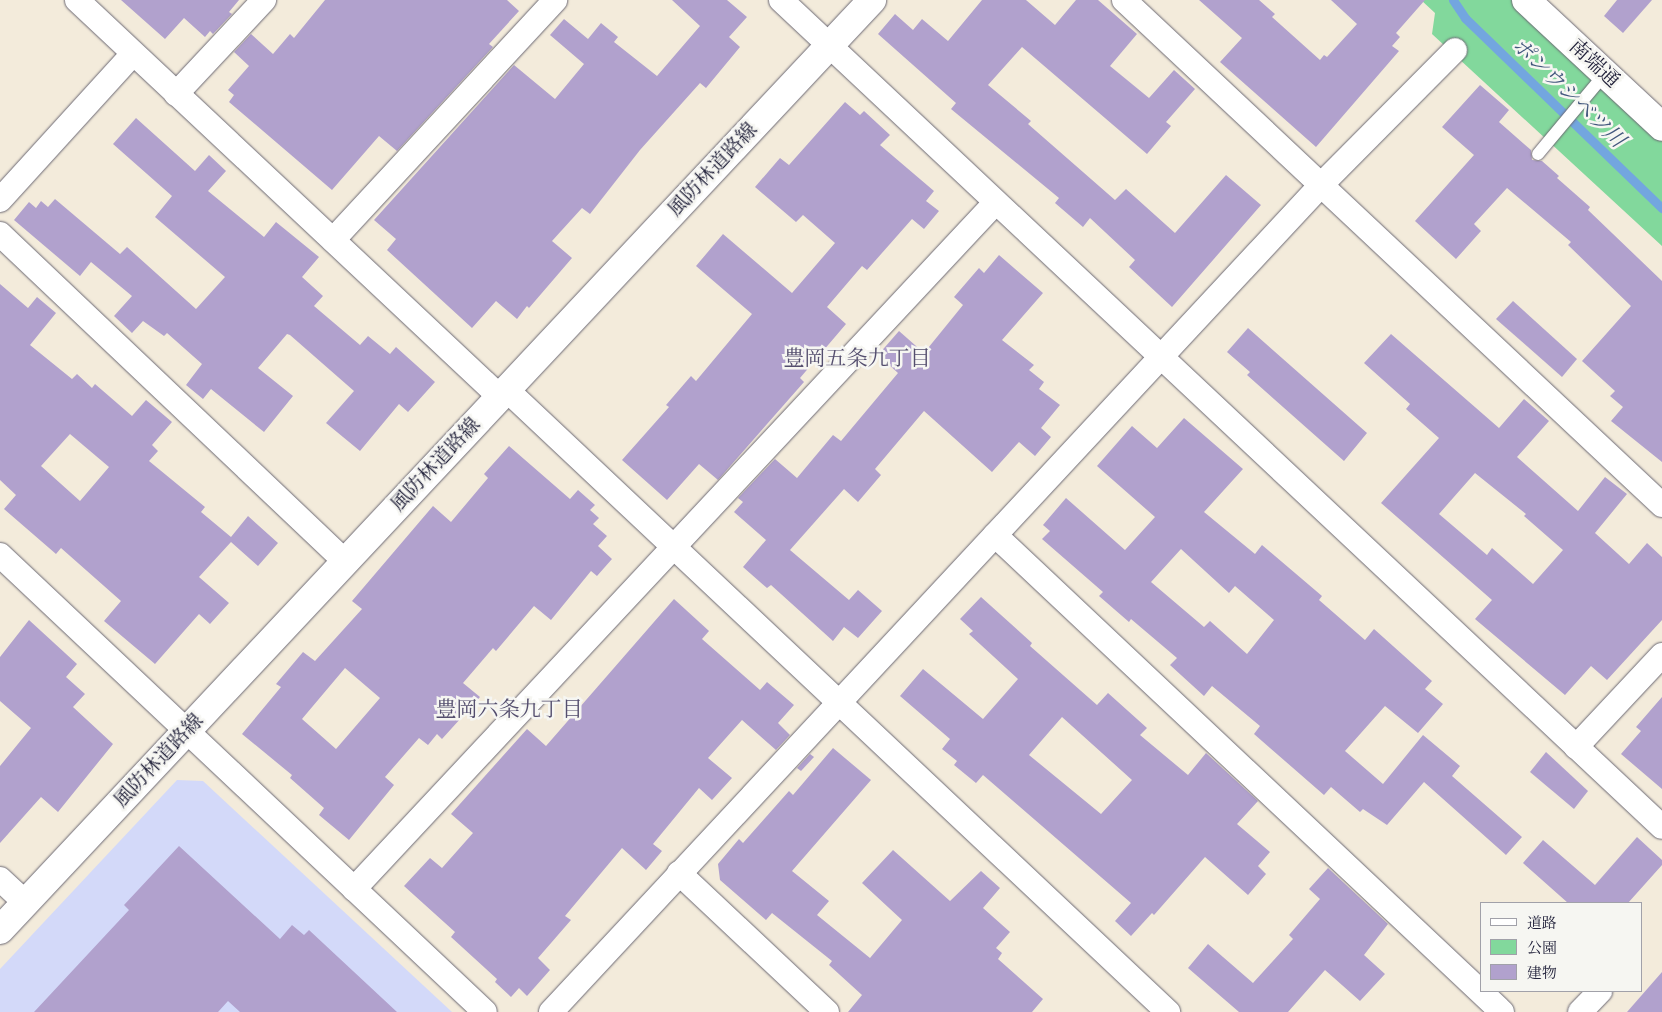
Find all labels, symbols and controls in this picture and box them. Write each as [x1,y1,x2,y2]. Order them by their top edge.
water label: ポンウシベツ川 [1506,33,1630,153]
street label: 南端通 [1564,35,1624,93]
street label: 風防林道路線 [663,118,763,222]
district label: 豊岡五条九丁目 [784,346,930,372]
street label: 風防林道路線 [386,413,486,517]
district label: 豊岡六条九丁目 [436,697,582,723]
street label: 風防林道路線 [109,709,209,813]
legend [1480,902,1642,992]
text: 道路 [1527,914,1557,933]
text: 公園 [1527,939,1557,958]
text: 建物 [1527,964,1557,983]

